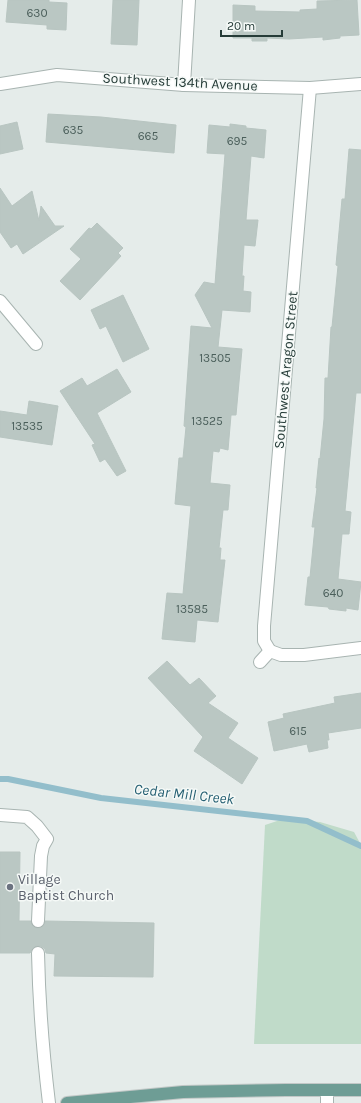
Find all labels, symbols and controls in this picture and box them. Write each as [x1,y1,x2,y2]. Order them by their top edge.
house number: 630 [26,6,48,20]
scale bar [221,12,282,38]
text: 20 m [227,19,255,33]
street label: Southwest 134th Avenue [102,69,258,95]
house number: 635 [63,123,84,137]
house number: 665 [138,129,158,143]
house number: 695 [227,134,248,148]
street label: Southwest Aragon Street [271,290,301,450]
house number: 13505 [199,351,231,365]
house number: 13525 [191,414,223,428]
house number: 13535 [11,419,43,433]
house number: 640 [323,586,343,600]
house number: 13585 [176,602,208,616]
house number: 615 [289,724,307,738]
water label: Cedar Mill Creek [133,780,235,808]
place label: Village Baptist Church [18,871,114,904]
marker: Village Baptist Church [5,882,15,892]

